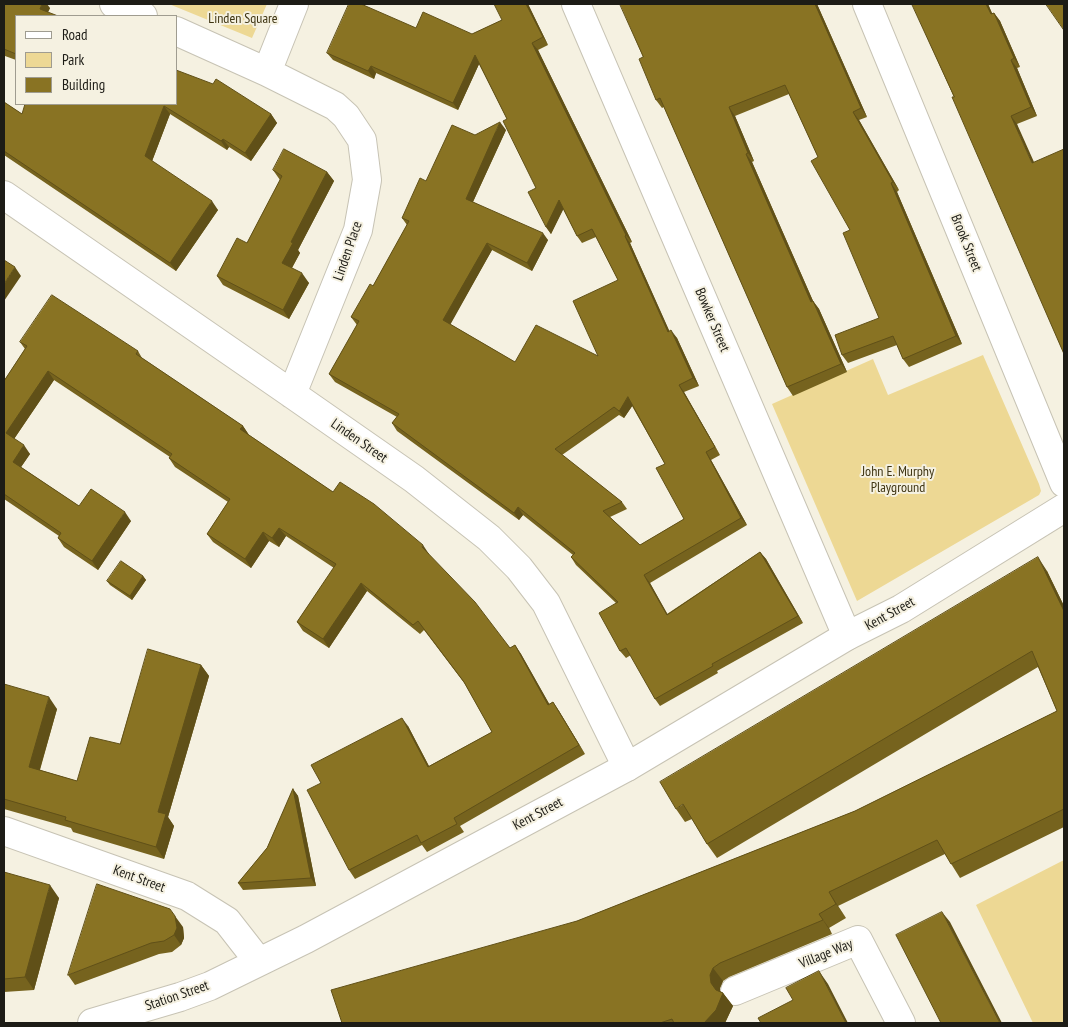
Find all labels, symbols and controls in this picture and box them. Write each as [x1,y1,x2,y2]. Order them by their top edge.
park label: Linden Square [208,11,278,27]
legend [15,15,178,105]
text: Road [62,25,88,44]
text: Park [62,50,84,69]
text: Building [62,75,105,94]
street label: Brook Street [947,212,985,274]
street label: Linden Place [330,219,366,283]
street label: Bowker Street [691,286,733,354]
street label: Linden Street [328,415,390,467]
park label: John E. Murphy Playground [862,464,934,497]
street label: Kent Street [862,594,918,634]
street label: Kent Street [510,794,566,834]
street label: Kent Street [111,862,167,896]
street label: Village Way [797,936,855,972]
street label: Station Street [143,977,211,1015]

